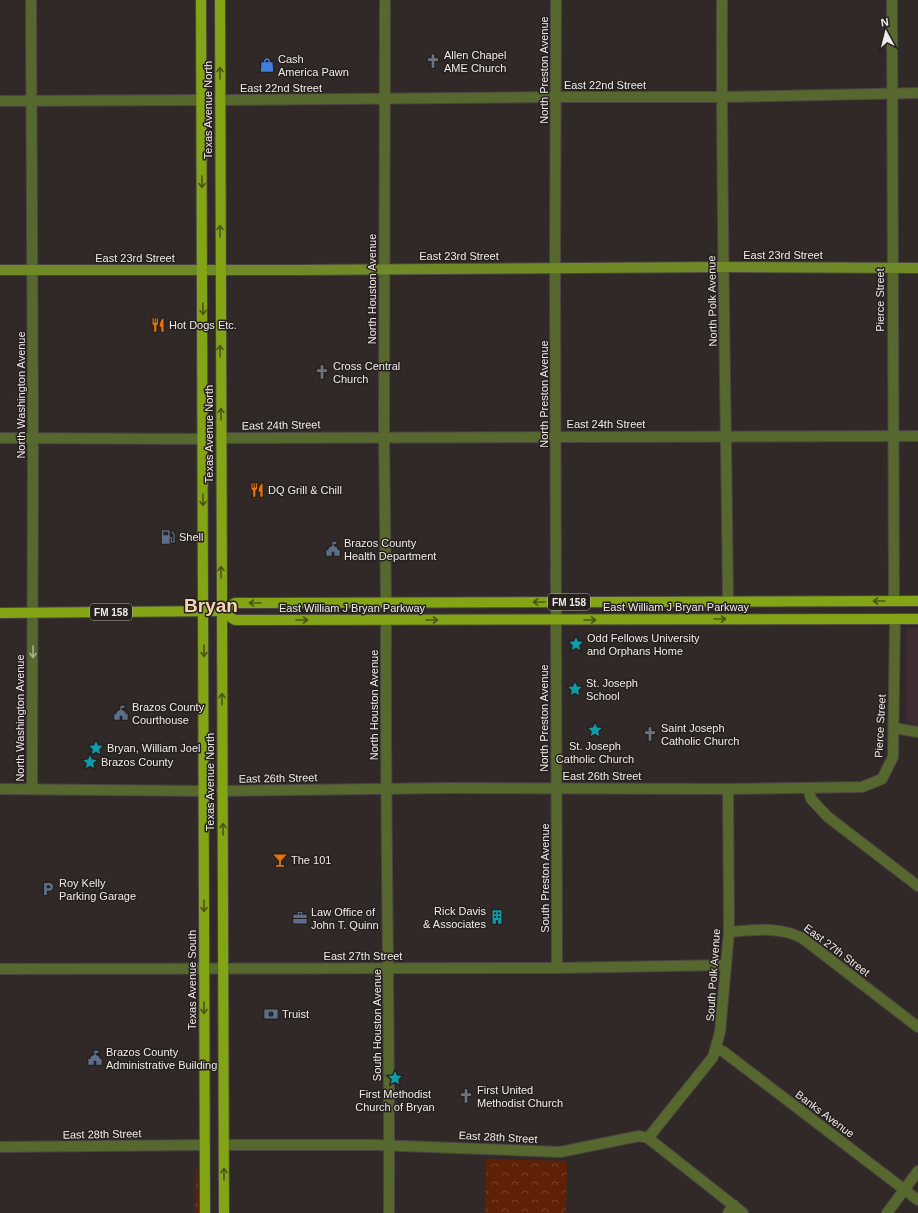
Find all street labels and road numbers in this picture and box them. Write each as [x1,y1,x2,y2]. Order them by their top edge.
street label: North Preston Avenue [538,16,550,124]
street label: Texas Avenue North [202,61,214,159]
street label: East 22nd Street [564,79,646,91]
street label: East 22nd Street [240,82,322,94]
street label: North Houston Avenue [366,234,378,344]
street label: East 23rd Street [743,249,823,261]
street label: East 23rd Street [419,250,499,262]
street label: East 23rd Street [95,252,175,264]
street label: North Polk Avenue [705,255,719,347]
street label: Pierce Street [874,268,886,332]
street label: North Washington Avenue [15,331,27,459]
street label: North Preston Avenue [538,340,550,448]
street label: Texas Avenue North [203,385,215,483]
street label: East 24th Street [241,418,321,432]
street label: East 24th Street [567,418,645,430]
road number: FM 158 [548,594,590,610]
street label: East William J Bryan Parkway [603,601,750,613]
street label: East William J Bryan Parkway [279,602,426,614]
road number: FM 158 [90,604,132,620]
street label: North Houston Avenue [368,650,380,760]
street label: North Washington Avenue [14,654,26,782]
street label: North Preston Avenue [538,664,550,772]
street label: Pierce Street [872,694,888,758]
street label: Texas Avenue North [204,733,216,831]
street label: East 26th Street [563,770,641,782]
street label: East 26th Street [238,771,318,785]
street label: South Preston Avenue [539,823,551,933]
street label: East 27th Street [802,921,872,979]
street label: South Polk Avenue [704,928,722,1022]
street label: Texas Avenue South [186,930,198,1030]
street label: East 27th Street [324,950,402,962]
street label: South Houston Avenue [371,969,383,1081]
street label: Banks Avenue [793,1088,857,1140]
street label: East 28th Street [62,1127,142,1141]
street label: East 28th Street [458,1129,538,1145]

